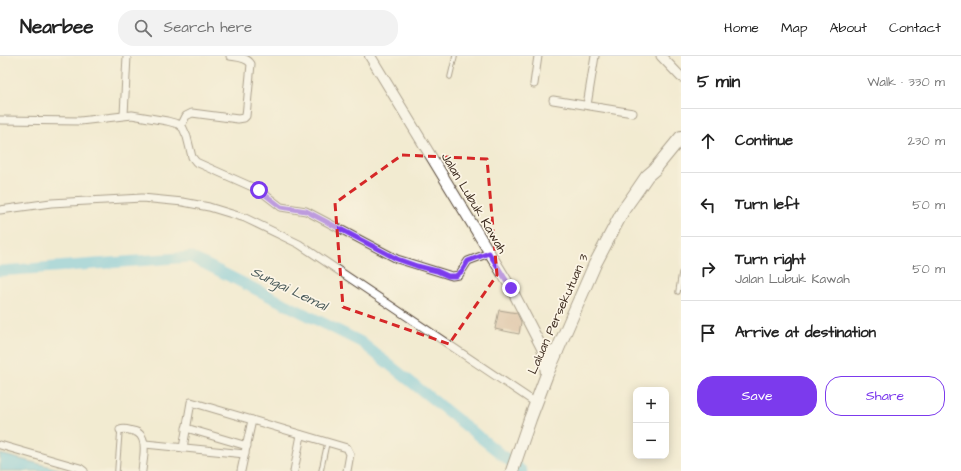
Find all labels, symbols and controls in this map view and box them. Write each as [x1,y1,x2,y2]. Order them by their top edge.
search box [118,10,398,46]
text: Nearbee [20,14,94,41]
icon: search [132,17,154,39]
text: Search here [164,17,252,38]
text: Home [724,18,759,38]
text: Map [781,18,807,38]
text: About [829,18,867,38]
text: Contact [889,18,941,38]
text: 5 min [697,70,740,94]
text: Walk · 330 m [867,73,945,91]
icon: ahead [697,130,719,152]
text: Continue [735,130,793,151]
text: 230 m [907,132,945,150]
street label: Jalan Lubuk Kawah [437,149,512,257]
route start [250,181,268,199]
icon: left [697,194,719,216]
text: Turn left [735,194,799,215]
text: 50 m [912,196,945,214]
text: Turn right [735,249,806,270]
street label: Laluan Persekutuan 3 [523,251,593,377]
icon: right [697,258,719,280]
text: 50 m [912,260,945,278]
water label: Sungai Lemal [247,262,332,317]
text: Jalan Lubuk Kawah [735,270,850,288]
route end [502,279,520,297]
icon: arrive [697,322,719,344]
text: Arrive at destination [735,322,876,343]
button: Save [697,376,817,416]
button: Share [825,376,945,416]
map controls [633,387,669,459]
button: + [633,387,669,423]
button: − [633,423,669,459]

